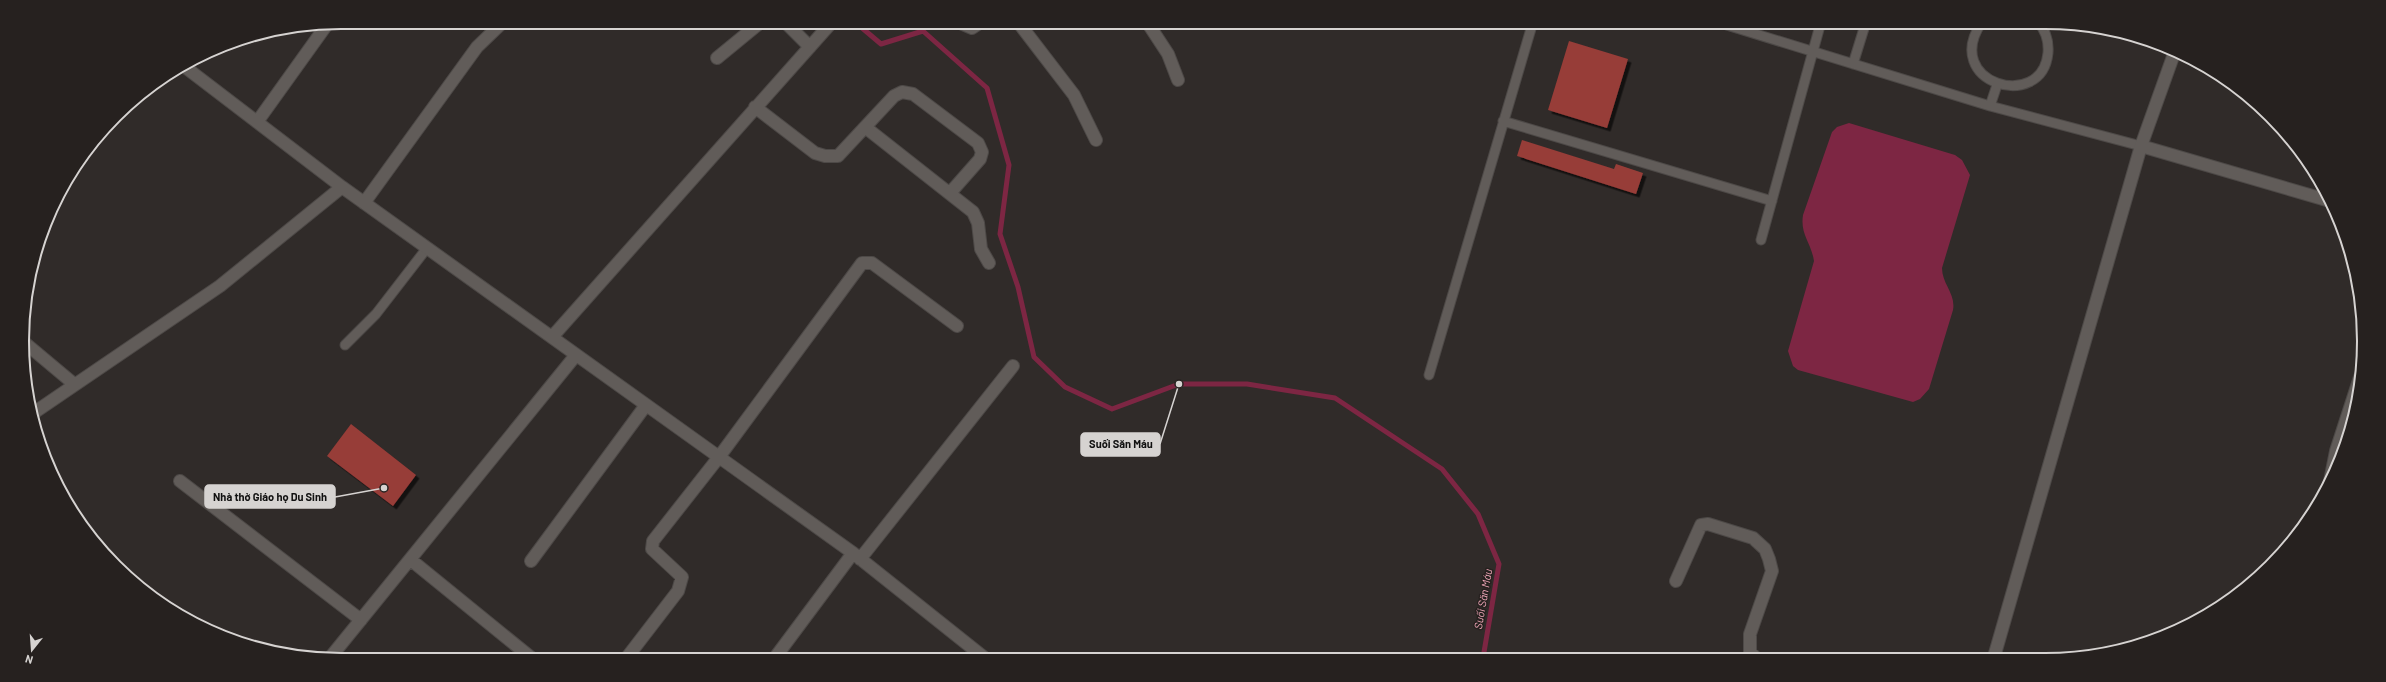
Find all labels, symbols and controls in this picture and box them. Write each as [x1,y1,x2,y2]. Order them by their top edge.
callout: Suối Săn Máu [1081,433,1160,456]
text: Suối Săn Máu [1089,437,1153,450]
callout: Nhà thờ Giáo họ Du Sinh [205,485,335,508]
text: Nhà thờ Giáo họ Du Sinh [213,490,327,503]
water label: Suối Săn Máu [1471,568,1494,630]
north arrow [12,630,52,670]
text: N [24,653,34,667]

